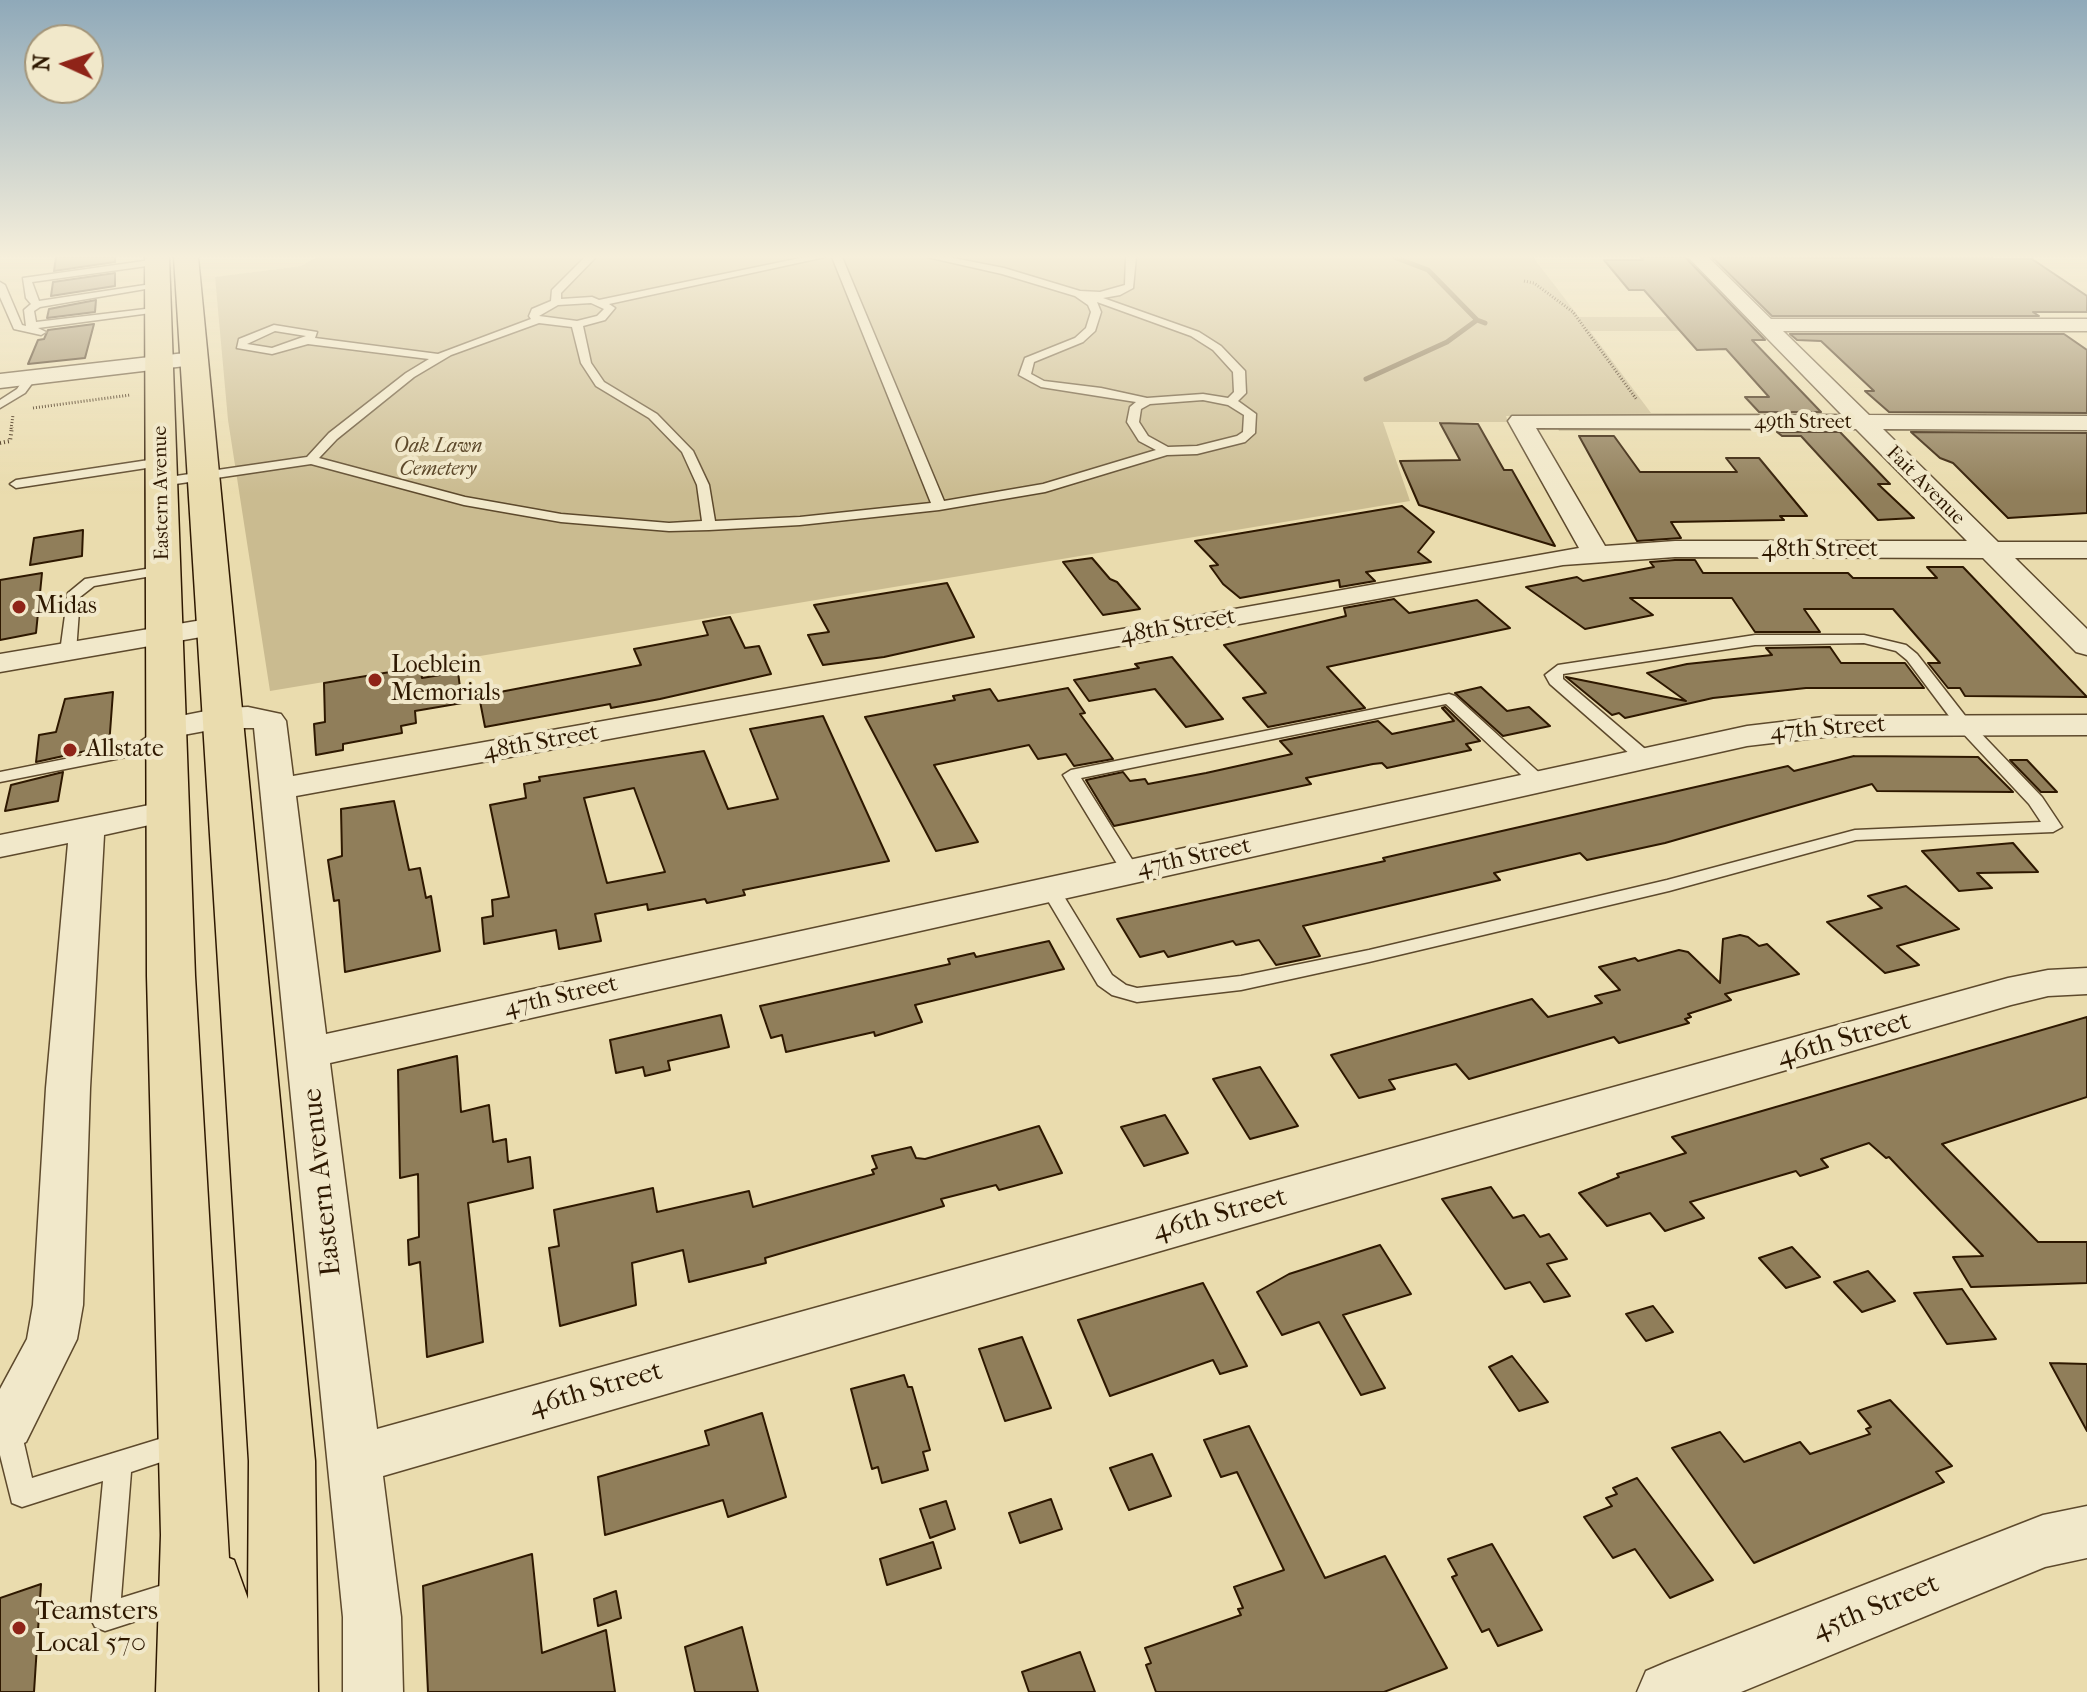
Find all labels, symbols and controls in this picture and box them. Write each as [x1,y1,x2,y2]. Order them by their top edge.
north arrow [24,24,104,104]
text: N [29,54,55,72]
street label: 49th Street [1754,411,1852,435]
street label: Eastern Avenue [149,425,175,561]
park label: Oak Lawn Cemetery [393,435,483,482]
street label: Fait Avenue [1881,442,1969,530]
street label: 48th Street [1762,536,1878,564]
place label: Midas [35,593,97,621]
marker: Midas [10,598,28,616]
street label: 48th Street [1118,603,1238,651]
place label: Loeblein Memorials [391,652,500,708]
marker: Loeblein Memorials [366,671,384,689]
street label: 47th Street [1769,711,1887,747]
street label: 48th Street [481,719,601,767]
place label: Allstate [86,736,164,764]
marker: Allstate [61,741,79,759]
street label: 47th Street [1134,832,1254,884]
street label: 47th Street [501,970,621,1024]
street label: 46th Street [1773,1005,1915,1075]
street label: Eastern Avenue [296,1086,350,1278]
street label: 46th Street [1149,1181,1291,1249]
street label: 46th Street [525,1355,667,1425]
street label: 45th Street [1808,1567,1944,1649]
place label: Teamsters Local 570 [35,1595,158,1661]
marker: Teamsters Local 570 [10,1619,28,1637]

